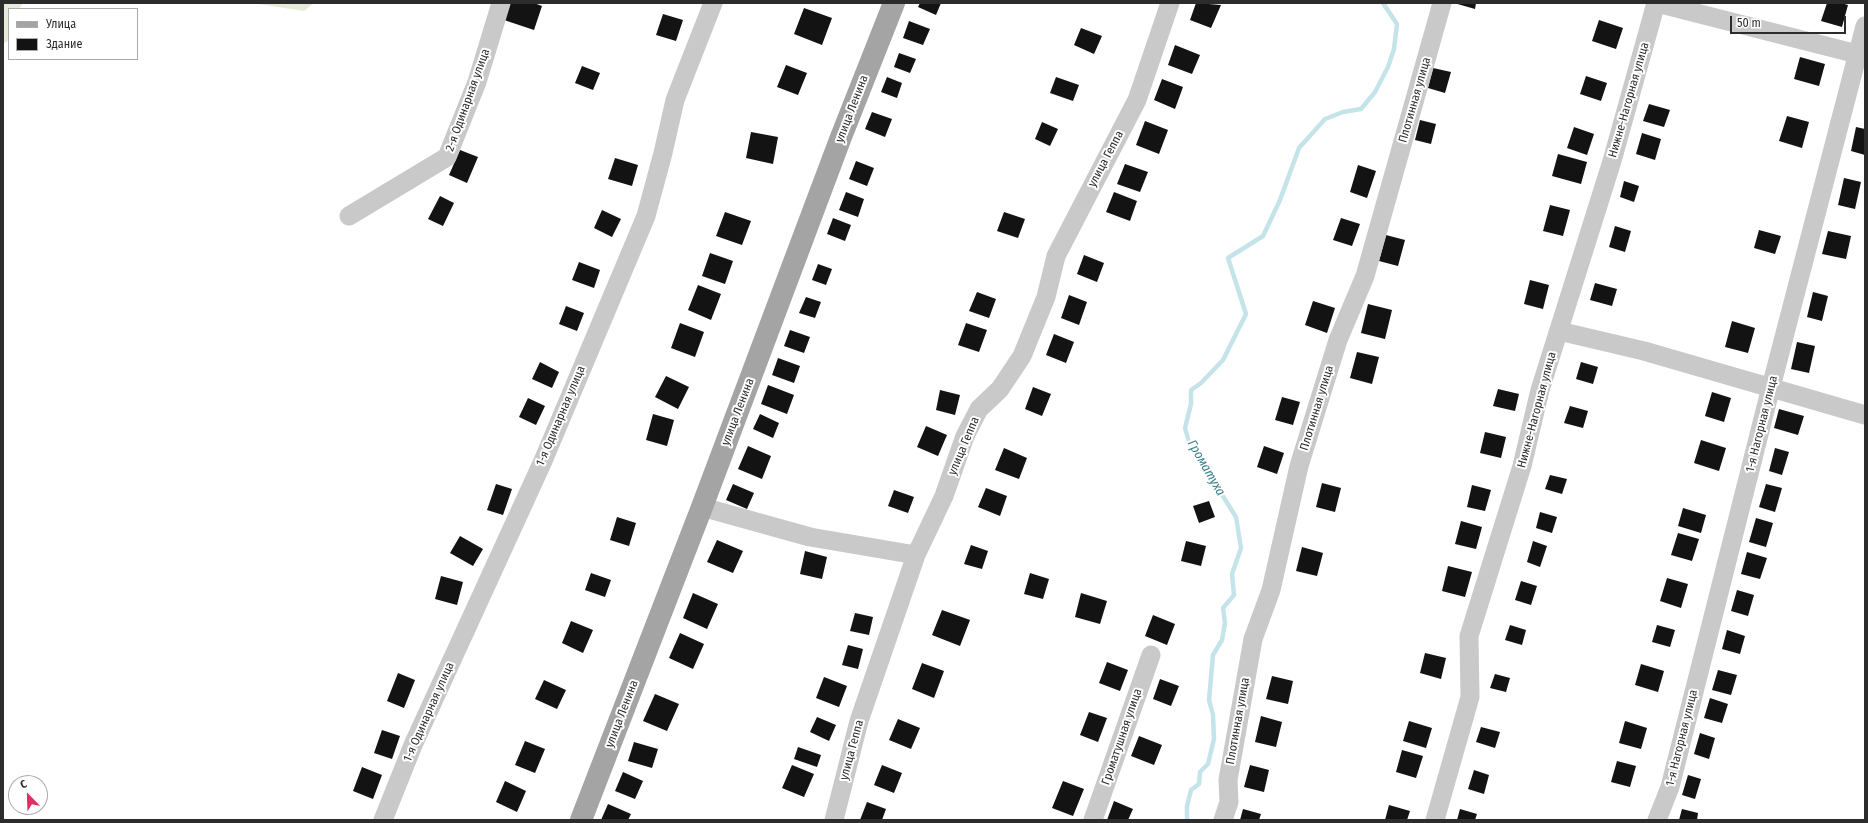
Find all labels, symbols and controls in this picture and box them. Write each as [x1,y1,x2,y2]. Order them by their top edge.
legend [8,8,138,60]
scale bar [1732,8,1848,34]
text: 50 m [1737,16,1761,30]
text: Улица [46,17,76,31]
text: Здание [46,37,82,51]
street label: Нижне-Нагорная улица [1606,41,1652,159]
street label: 2-я Одинарная улица [443,47,493,153]
street label: Плотинная улица [1396,56,1434,144]
street label: улица Ленина [833,73,871,145]
street label: улица Геппа [1085,128,1127,190]
street label: Нижне-Нагорная улица [1515,350,1559,470]
street label: 1-я Одинарная улица [533,364,589,468]
street label: Плотинная улица [1297,364,1337,452]
street label: 1-я Нагорная улица [1743,374,1781,474]
street label: улица Ленина [719,376,757,448]
street label: улица Геппа [945,415,983,477]
water label: Громатуха [1184,437,1228,499]
street label: 1-я Одинарная улица [401,660,457,764]
street label: Плотинная улица [1223,676,1253,766]
street label: улица Ленина [603,678,641,750]
street label: Громатушная улица [1099,687,1145,787]
street label: 1-я Нагорная улица [1663,688,1701,788]
street label: улица Геппа [837,718,867,782]
north arrow [8,775,48,815]
text: С [18,777,29,792]

